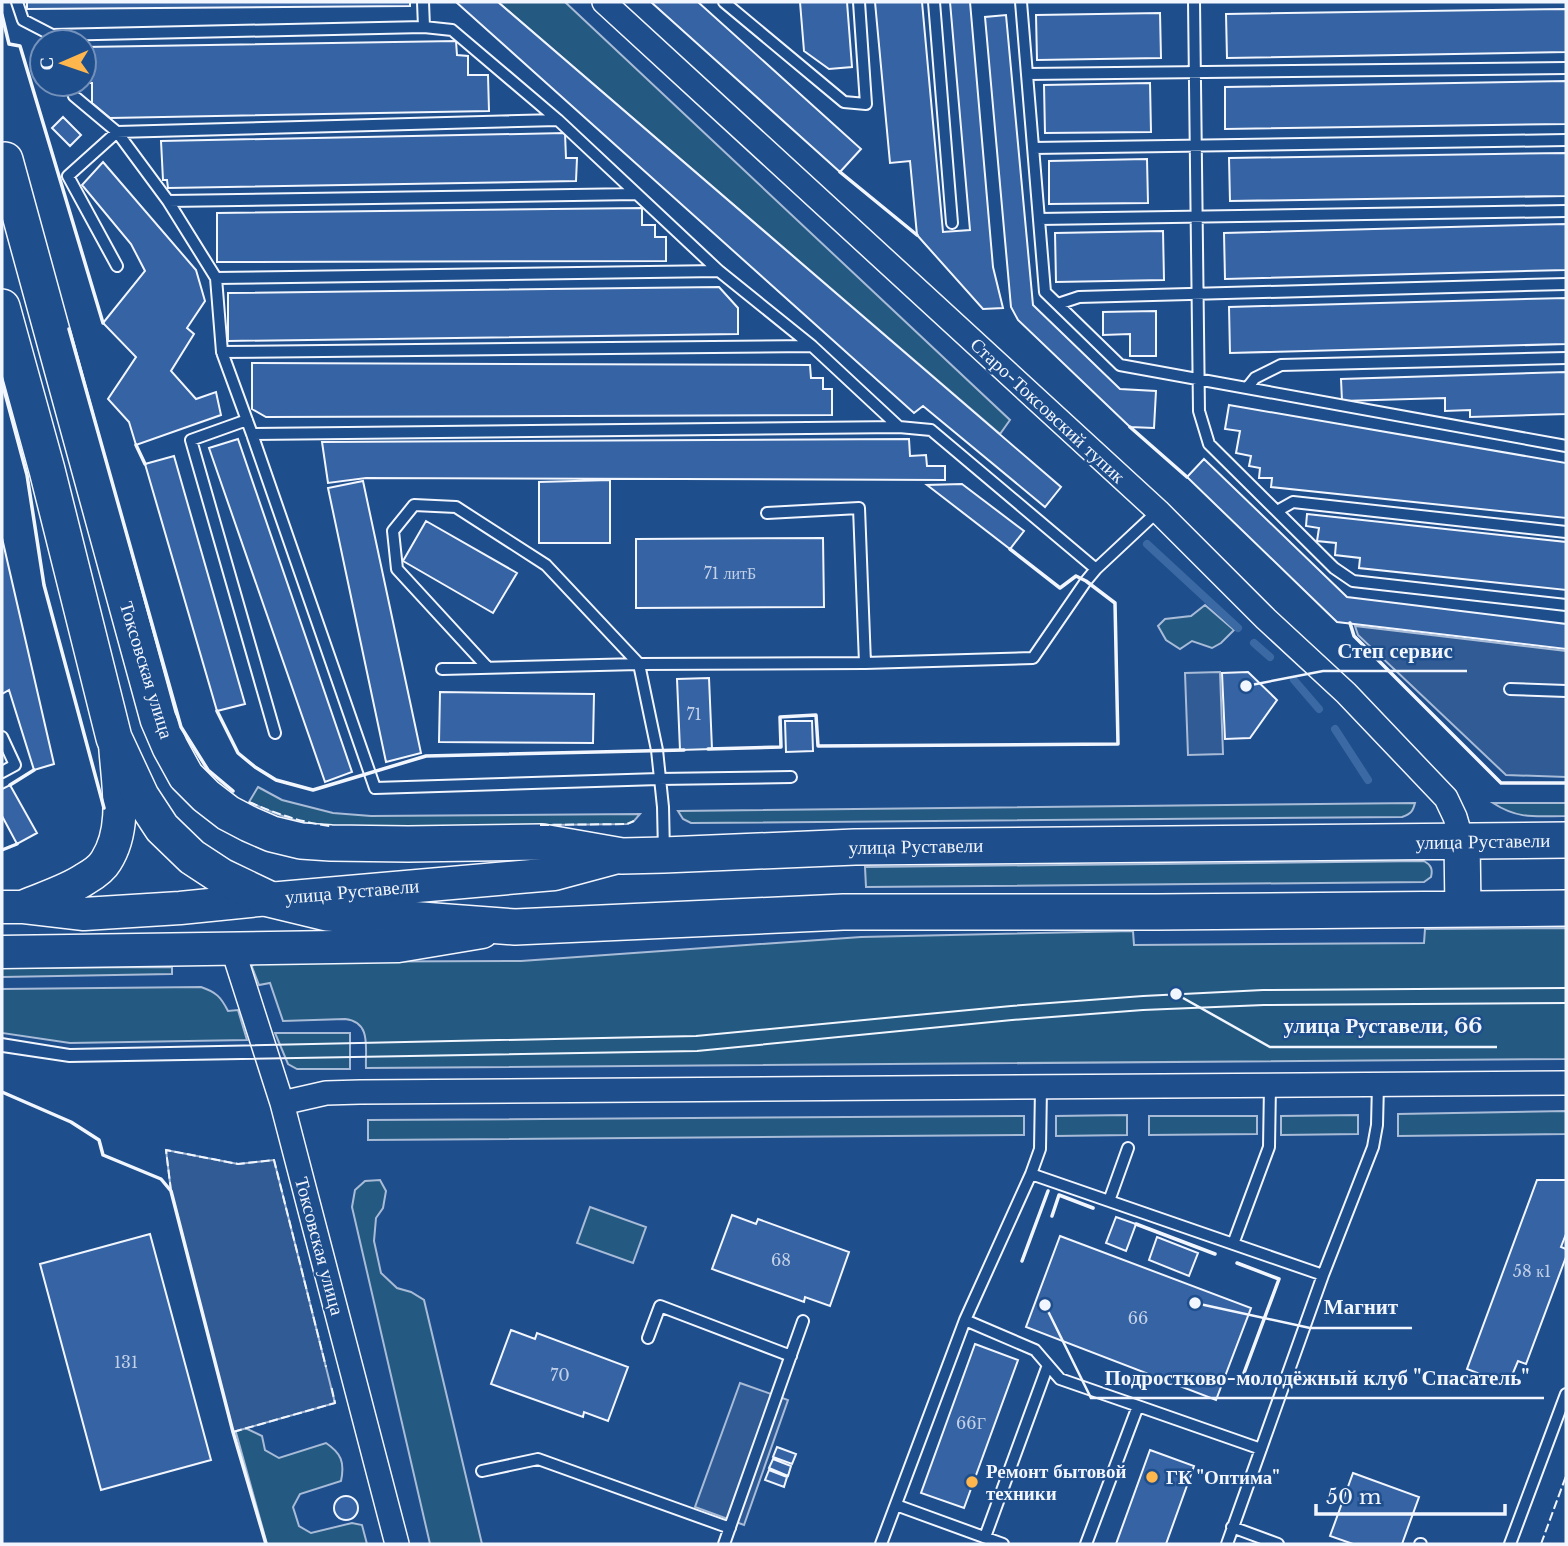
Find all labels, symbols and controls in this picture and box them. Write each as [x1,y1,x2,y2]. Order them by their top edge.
north arrow [28,28,98,98]
text: С [35,56,58,71]
street label: Старо-Токсовский тупик [966,333,1130,489]
house number: 71 литБ [704,563,756,583]
street label: Токсовская улица [115,599,178,742]
callout: Степ сервис [1323,629,1467,671]
text: Степ сервис [1337,638,1453,664]
house number: 71 [686,704,702,724]
street label: улица Руставели [1415,829,1551,854]
street label: улица Руставели [848,834,984,859]
street label: улица Руставели [284,874,420,909]
callout: улица Руставели, 66 [1270,1005,1497,1047]
text: улица Руставели, 66 [1283,1013,1483,1039]
street label: Токсовская улица [290,1174,349,1318]
house number: 68 [771,1250,791,1270]
house number: 58 к1 [1513,1261,1551,1281]
callout: Магнит [1310,1286,1412,1328]
text: Магнит [1324,1294,1399,1320]
house number: 66 [1128,1308,1148,1328]
house number: 131 [114,1352,138,1372]
callout: Подростково-молодёжный клуб "Спасатель" [1091,1356,1544,1398]
house number: 70 [550,1365,570,1385]
text: Подростково-молодёжный клуб "Спасатель" [1104,1365,1530,1391]
house number: 66Г [956,1413,986,1433]
place label: Ремонт бытовой техники [986,1460,1126,1505]
place label: ГК "Оптима" [1166,1466,1280,1489]
marker: ГК "Оптима" [1144,1469,1160,1485]
scale bar [1316,1472,1505,1516]
marker: Ремонт бытовой техники [964,1474,980,1490]
text: 50 m [1326,1484,1382,1510]

